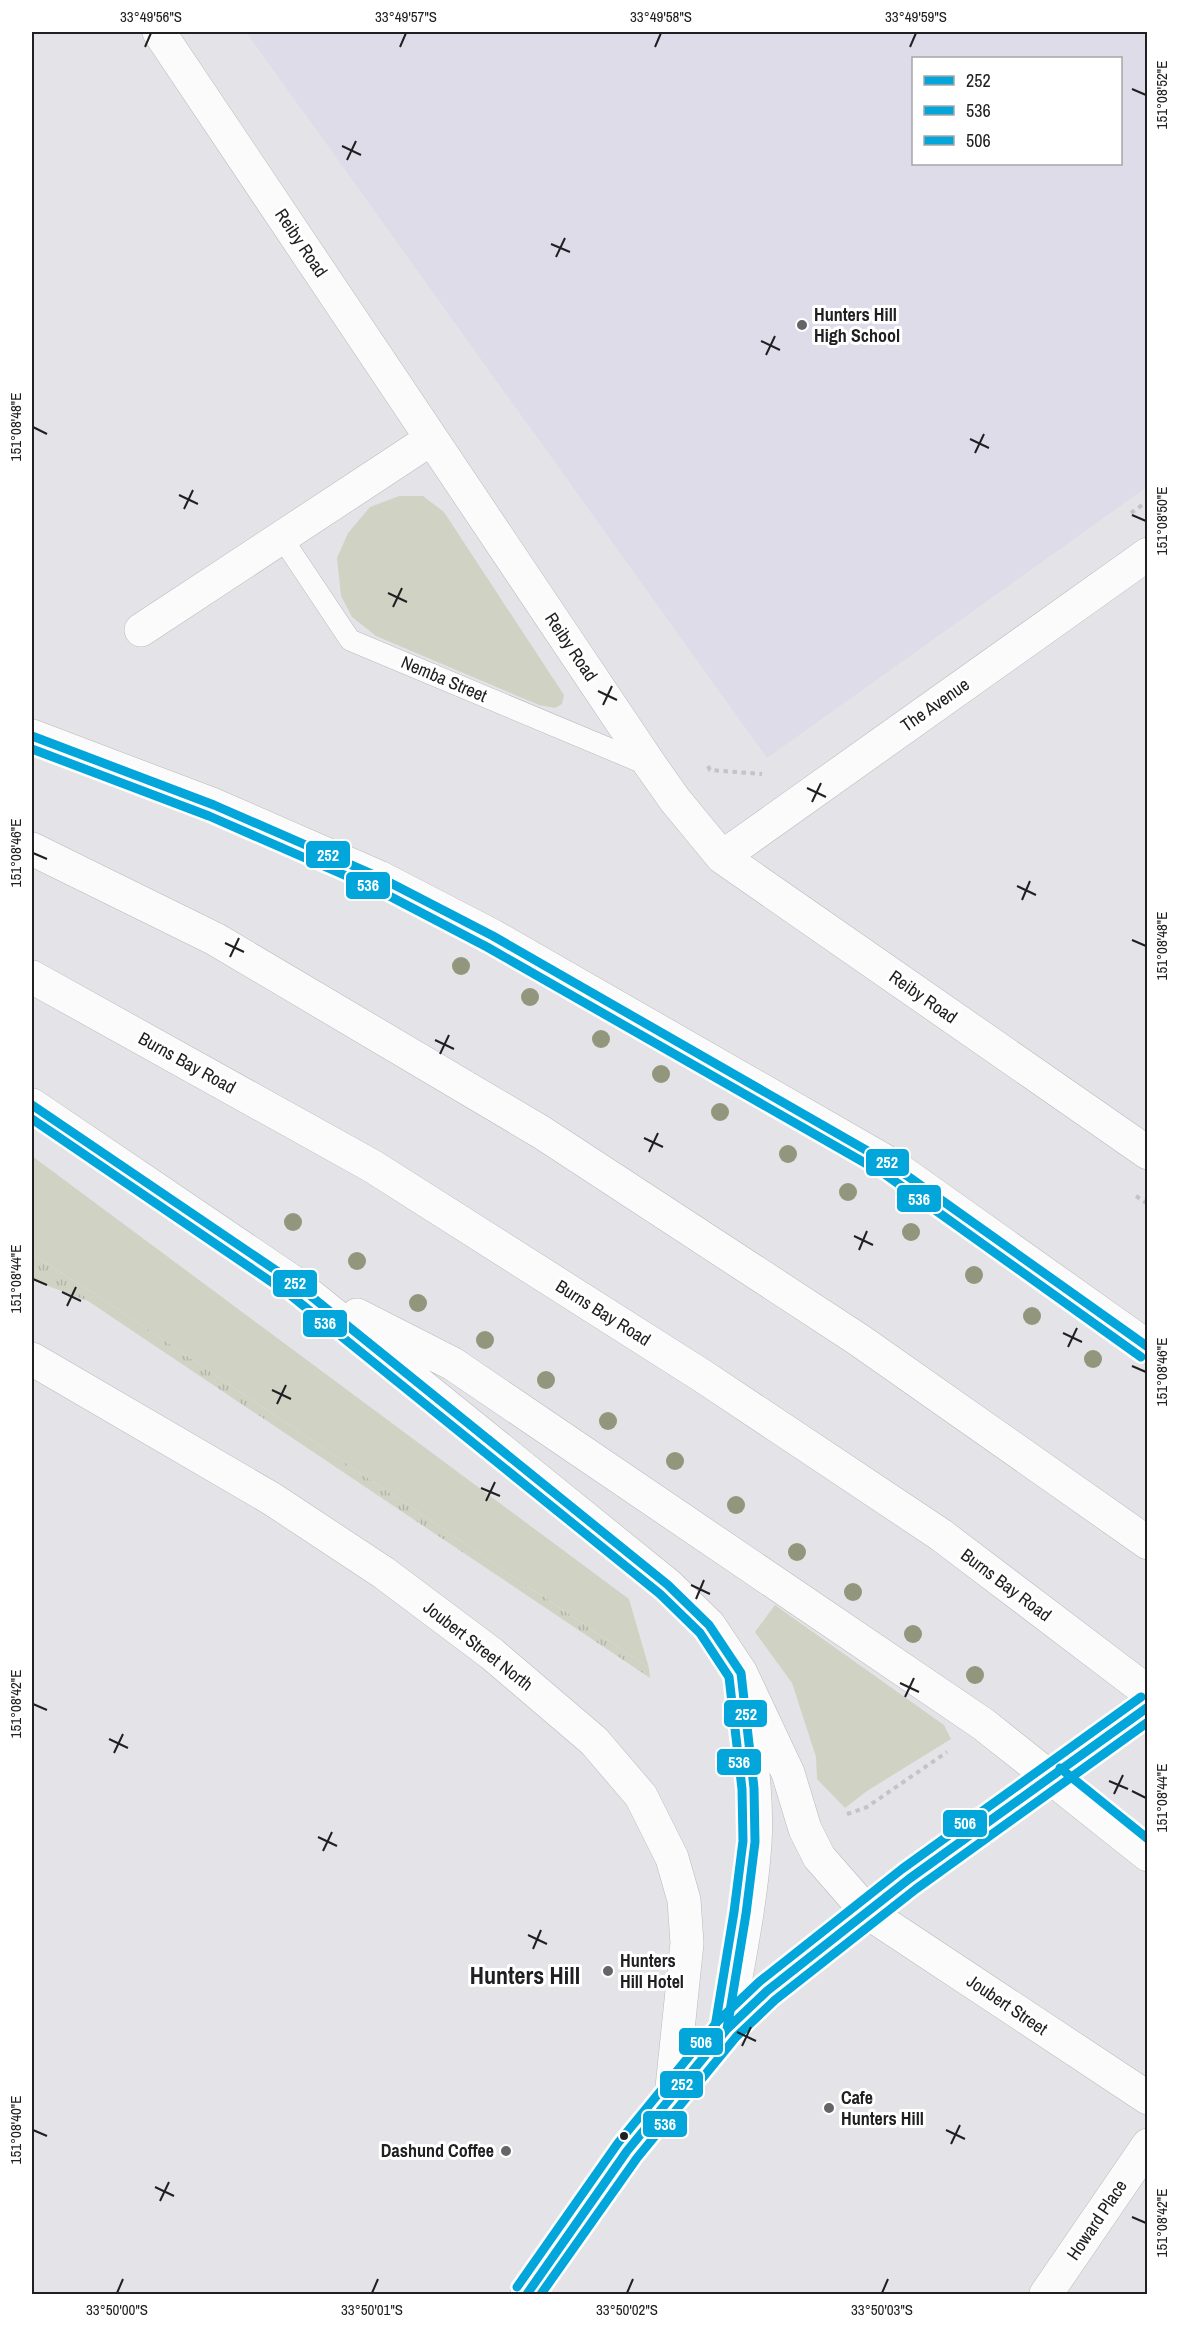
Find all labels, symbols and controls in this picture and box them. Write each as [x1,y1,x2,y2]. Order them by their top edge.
text: 33°49'56"S [120,6,182,27]
text: 33°49'57"S [375,6,437,27]
text: 33°49'58"S [630,6,692,27]
text: 33°49'59"S [885,6,947,27]
legend [912,57,1122,165]
text: 151°08'52"E [1151,61,1172,129]
text: 252 [966,68,991,93]
text: 536 [966,98,991,123]
text: 506 [966,128,991,153]
street label: Reiby Road [269,203,334,282]
place label: Hunters Hill High School [814,302,900,348]
marker: Hunters Hill High School [795,318,809,332]
text: 151°08'48"E [5,393,26,461]
text: 151°08'50"E [1151,487,1172,555]
street label: Reiby Road [539,607,604,686]
street label: Nemba Street [397,649,491,708]
street label: The Avenue [895,672,974,737]
text: 151°08'46"E [5,819,26,887]
line badge: 252 [305,840,351,869]
text: 252 [317,844,339,866]
line badge: 536 [345,871,391,900]
text: 536 [357,874,379,896]
text: 151°08'48"E [1151,912,1172,980]
street label: Reiby Road [884,964,962,1029]
street label: Burns Bay Road [134,1026,240,1100]
line badge: 252 [865,1148,910,1177]
text: 252 [876,1151,898,1173]
line badge: 536 [896,1184,942,1213]
text: 536 [908,1188,930,1210]
text: 151°08'44"E [5,1245,26,1313]
line badge: 252 [272,1269,318,1298]
text: 252 [284,1272,306,1294]
street label: Burns Bay Road [551,1273,655,1352]
line badge: 536 [302,1309,348,1338]
text: 536 [314,1312,336,1334]
text: 151°08'46"E [1151,1338,1172,1406]
street label: Burns Bay Road [956,1542,1057,1627]
street label: Joubert Street North [418,1595,538,1696]
text: 151°08'42"E [5,1670,26,1738]
line badge: 252 [723,1699,768,1728]
text: 252 [735,1703,757,1725]
line badge: 536 [716,1748,762,1776]
text: 536 [728,1751,750,1773]
text: 151°08'44"E [1151,1764,1172,1832]
line badge: 506 [942,1809,988,1838]
text: 506 [954,1812,976,1834]
place label: Hunters Hill Hotel [620,1948,684,1994]
district label: Hunters Hill [470,1959,580,1991]
marker: Hunters Hill Hotel [601,1964,615,1978]
street label: Joubert Street [962,1968,1053,2041]
line badge: 506 [678,2027,724,2056]
text: 506 [690,2031,712,2053]
line badge: 252 [659,2070,704,2099]
text: 252 [671,2073,693,2095]
place label: Cafe Hunters Hill [841,2085,924,2131]
text: 151°08'40"E [5,2096,26,2164]
marker: Cafe Hunters Hill [822,2101,836,2115]
line badge: 536 [642,2110,688,2138]
text: 536 [654,2113,676,2135]
unlabelled marker [618,2130,630,2142]
place label: Dashund Coffee [381,2138,494,2163]
marker: Dashund Coffee [499,2144,513,2158]
street label: Howard Place [1061,2175,1133,2265]
text: 151°08'42"E [1151,2189,1172,2257]
text: 33°50'00"S [86,2299,148,2320]
text: 33°50'01"S [341,2299,403,2320]
text: 33°50'02"S [596,2299,658,2320]
text: 33°50'03"S [851,2299,913,2320]

